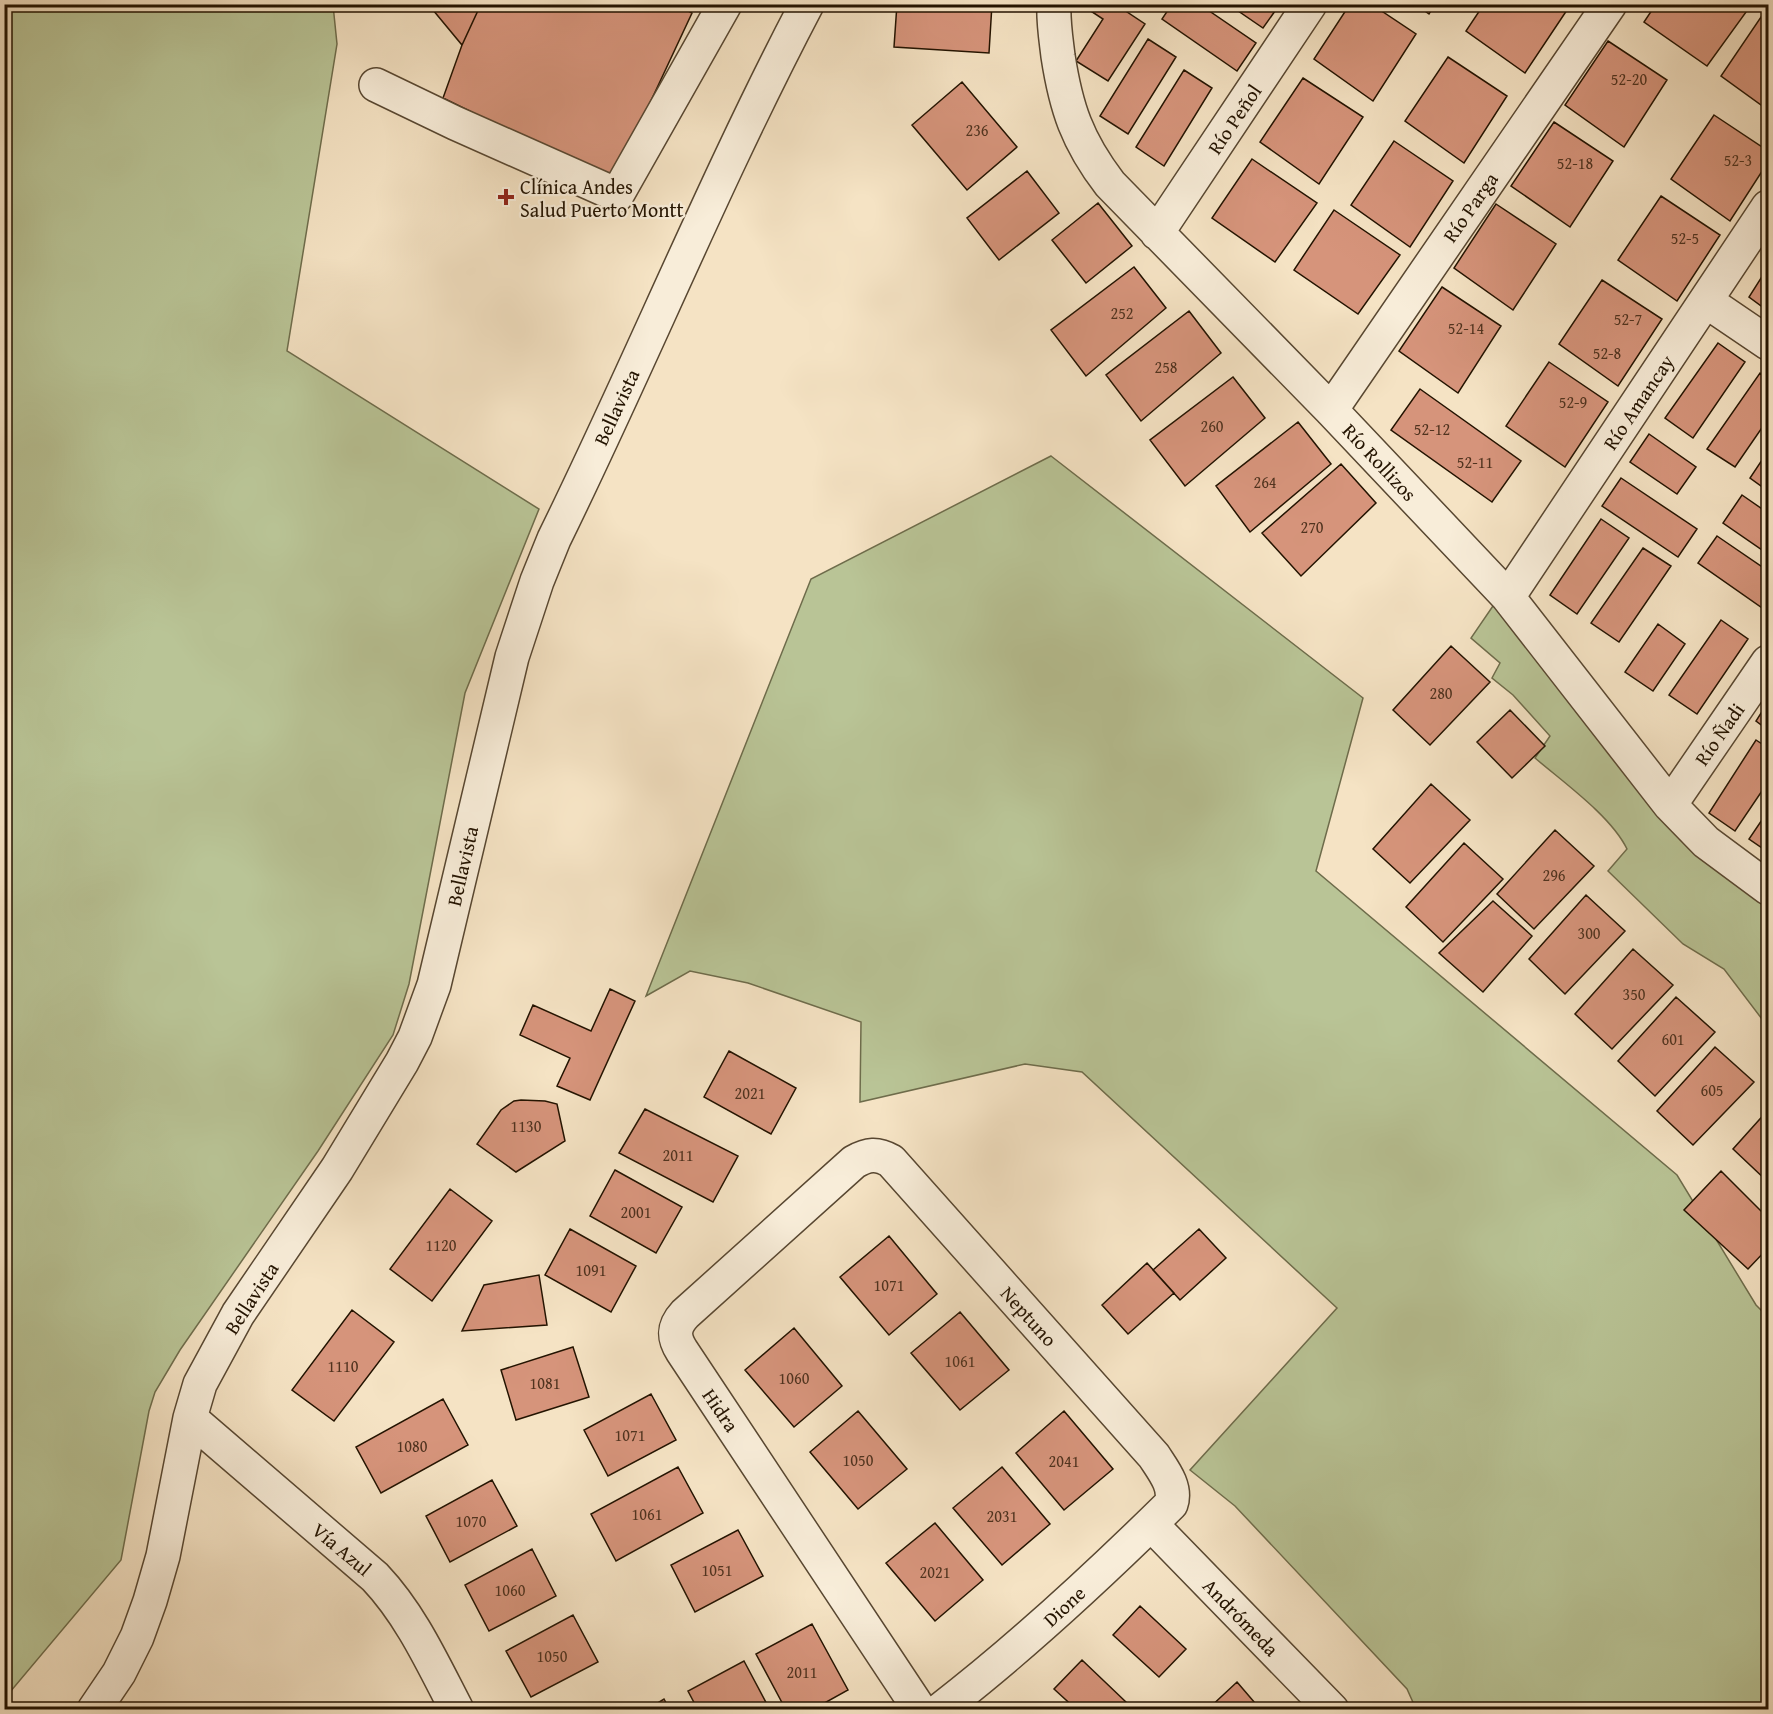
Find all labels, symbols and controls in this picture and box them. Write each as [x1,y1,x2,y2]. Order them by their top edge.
house number: 52-20 [1611,67,1647,91]
street label: Río Peñol [1200,78,1268,160]
house number: 236 [965,118,989,142]
house number: 52-3 [1724,148,1752,172]
house number: 52-18 [1557,151,1593,175]
street label: Río Parga [1435,166,1505,248]
place label: Clínica Andes Salud Puerto Montt [520,172,684,224]
marker: Clínica Andes Salud Puerto Montt [497,188,515,206]
house number: 52-5 [1671,226,1699,250]
house number: 252 [1110,301,1134,325]
house number: 52-7 [1614,307,1643,331]
house number: 52-14 [1448,316,1484,340]
house number: 52-8 [1593,341,1622,365]
street label: Río Amancay [1595,349,1681,455]
house number: 258 [1154,355,1178,379]
street label: Bellavista [586,364,647,450]
house number: 52-9 [1559,390,1588,414]
house number: 260 [1200,414,1224,438]
street label: Río Rollizos [1336,417,1424,507]
house number: 52-12 [1414,417,1450,441]
house number: 52-11 [1457,450,1493,474]
house number: 264 [1253,470,1277,494]
house number: 270 [1300,515,1324,539]
house number: 280 [1429,681,1453,705]
street label: Río Ñadi [1687,696,1751,771]
street label: Bellavista [439,823,485,909]
house number: 296 [1542,863,1566,887]
house number: 300 [1577,921,1601,945]
house number: 350 [1622,982,1646,1006]
house number: 601 [1661,1027,1685,1051]
house number: 605 [1700,1078,1724,1102]
house number: 2021 [735,1081,765,1105]
house number: 1130 [511,1114,542,1138]
house number: 2011 [663,1143,693,1167]
house number: 2001 [621,1200,651,1224]
house number: 1120 [426,1233,457,1257]
street label: Bellavista [217,1256,286,1340]
house number: 1091 [576,1258,606,1282]
house number: 1071 [874,1273,904,1297]
street label: Neptuno [994,1279,1064,1353]
house number: 1061 [945,1349,975,1373]
house number: 1110 [328,1354,359,1378]
house number: 1060 [779,1366,810,1390]
house number: 1081 [530,1371,560,1395]
street label: Hidra [696,1382,746,1438]
house number: 1071 [615,1423,645,1447]
house number: 1080 [397,1434,428,1458]
house number: 1050 [843,1448,874,1472]
house number: 2041 [1049,1449,1079,1473]
house number: 1061 [632,1502,662,1526]
house number: 2031 [987,1504,1017,1528]
house number: 1070 [456,1509,487,1533]
street label: Vía Azul [306,1515,378,1583]
house number: 1051 [702,1558,732,1582]
house number: 2021 [920,1560,950,1584]
street label: Andrómeda [1196,1572,1286,1663]
house number: 1060 [495,1578,526,1602]
street label: Dione [1036,1579,1092,1633]
house number: 1050 [537,1644,568,1668]
house number: 2011 [787,1660,817,1684]

